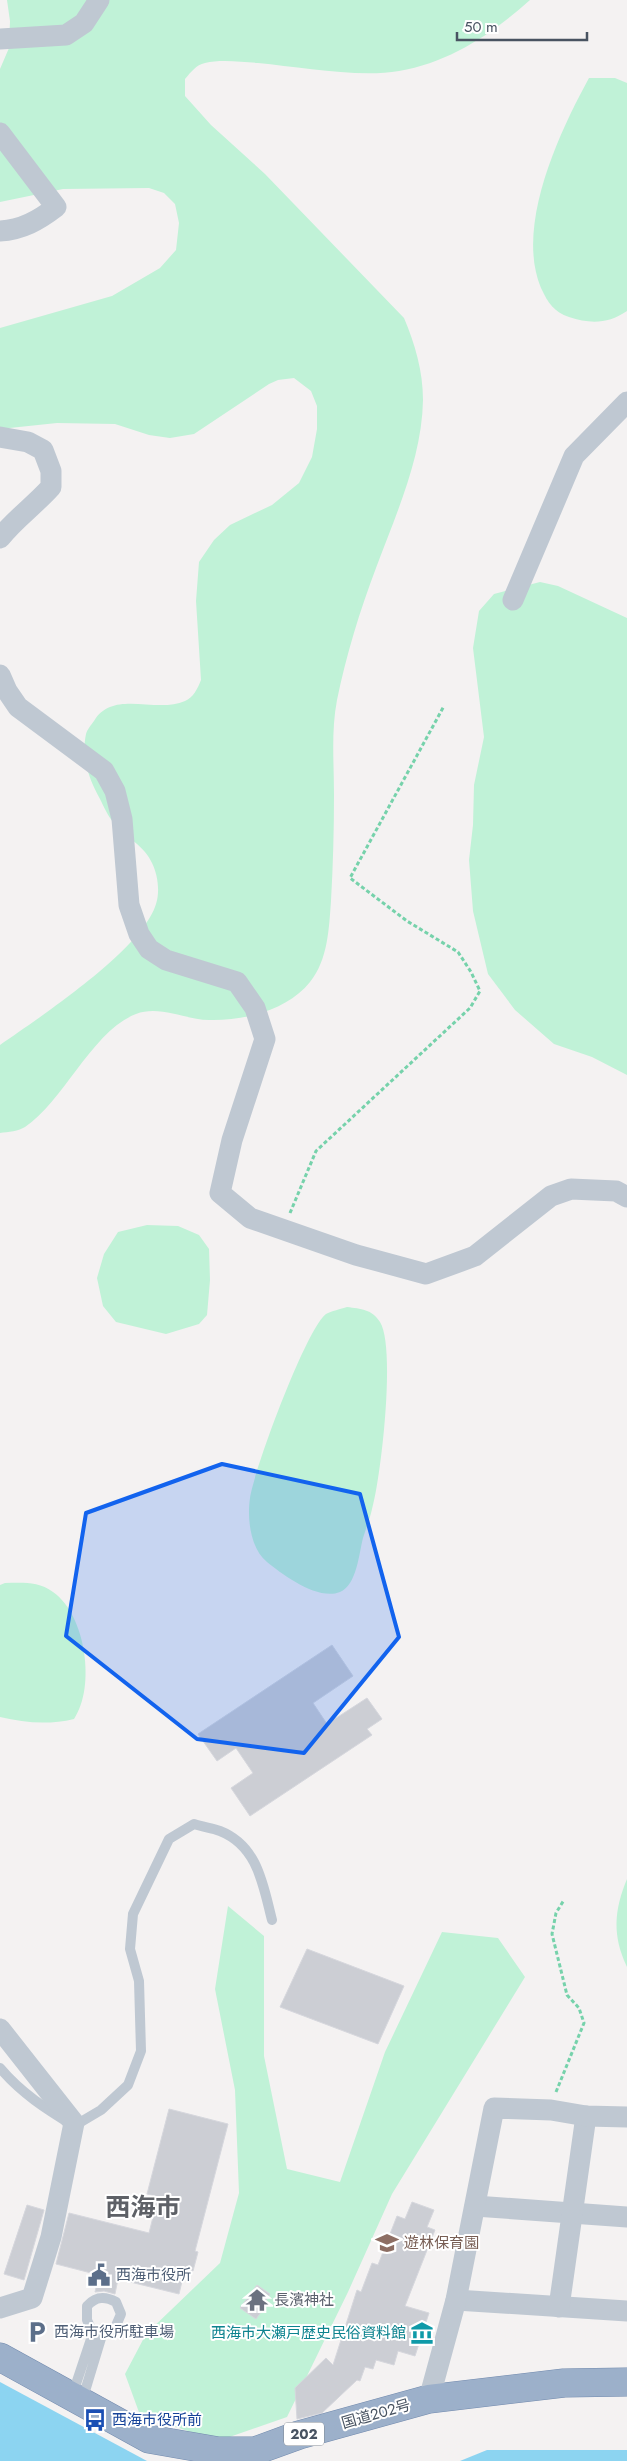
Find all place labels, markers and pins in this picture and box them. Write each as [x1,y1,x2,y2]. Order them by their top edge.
school or university icon: 遊林保育園 [374,2230,400,2256]
place label: 遊林保育園 [404,2232,479,2254]
public building icon: 西海市役所 [86,2262,112,2288]
place label: 西海市役所 [116,2264,191,2286]
temple icon: 長濱神社 [244,2287,270,2313]
place label: 長濱神社 [274,2289,334,2311]
parking icon: 西海市役所駐車場 [24,2319,50,2345]
museum icon: 西海市大瀬戸歴史民俗資料館 [409,2320,435,2346]
place label: 西海市役所駐車場 [54,2321,174,2343]
place label: 西海市大瀬戸歴史民俗資料館 [211,2322,406,2344]
bus stop icon: 西海市役所前 [82,2407,108,2433]
place label: 西海市役所前 [112,2409,202,2431]

